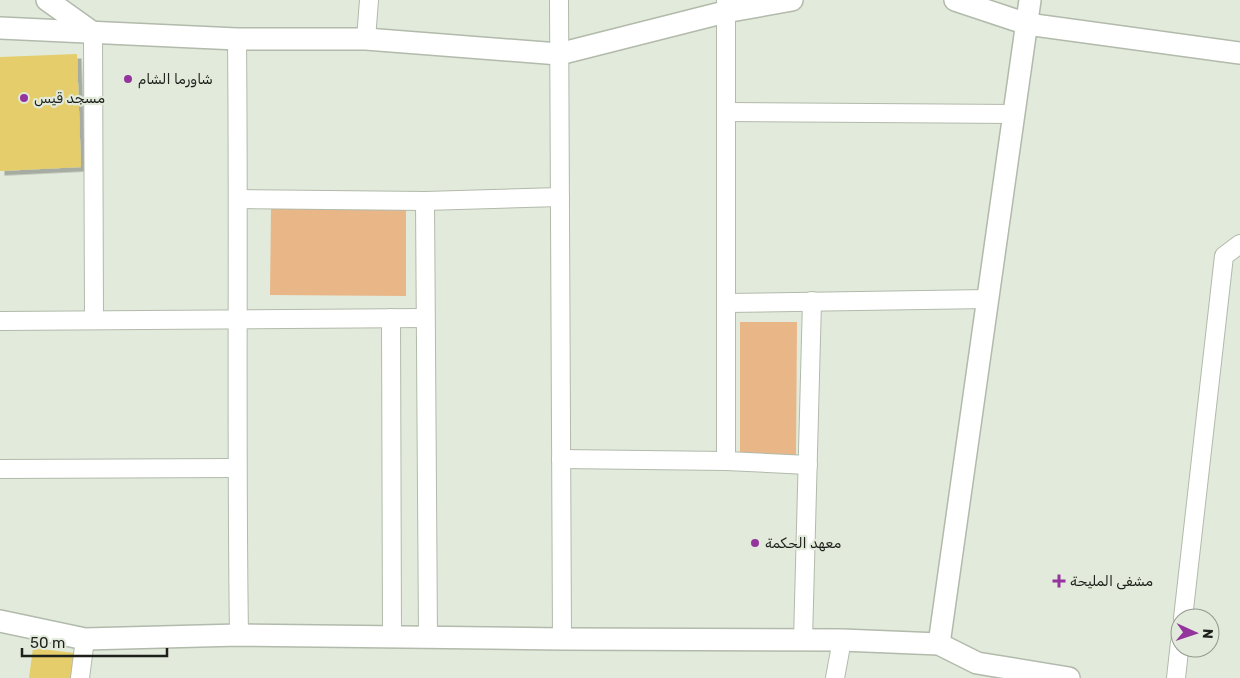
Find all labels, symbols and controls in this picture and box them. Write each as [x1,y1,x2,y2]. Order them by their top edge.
place label: شاورما الشام [138,71,213,89]
marker: شاورما الشام [122,73,134,85]
place label: مسجد قيس [34,90,105,107]
marker: مسجد قيس [18,92,30,104]
place label: معهد الحكمة [765,535,841,552]
marker: معهد الحكمة [749,537,761,549]
place label: مشفى المليحة [1070,573,1153,590]
marker: مشفى المليحة [1052,574,1066,588]
north arrow [1170,608,1220,658]
scale bar [22,626,168,658]
text: N [1199,628,1216,639]
text: 50 m [30,634,65,652]

